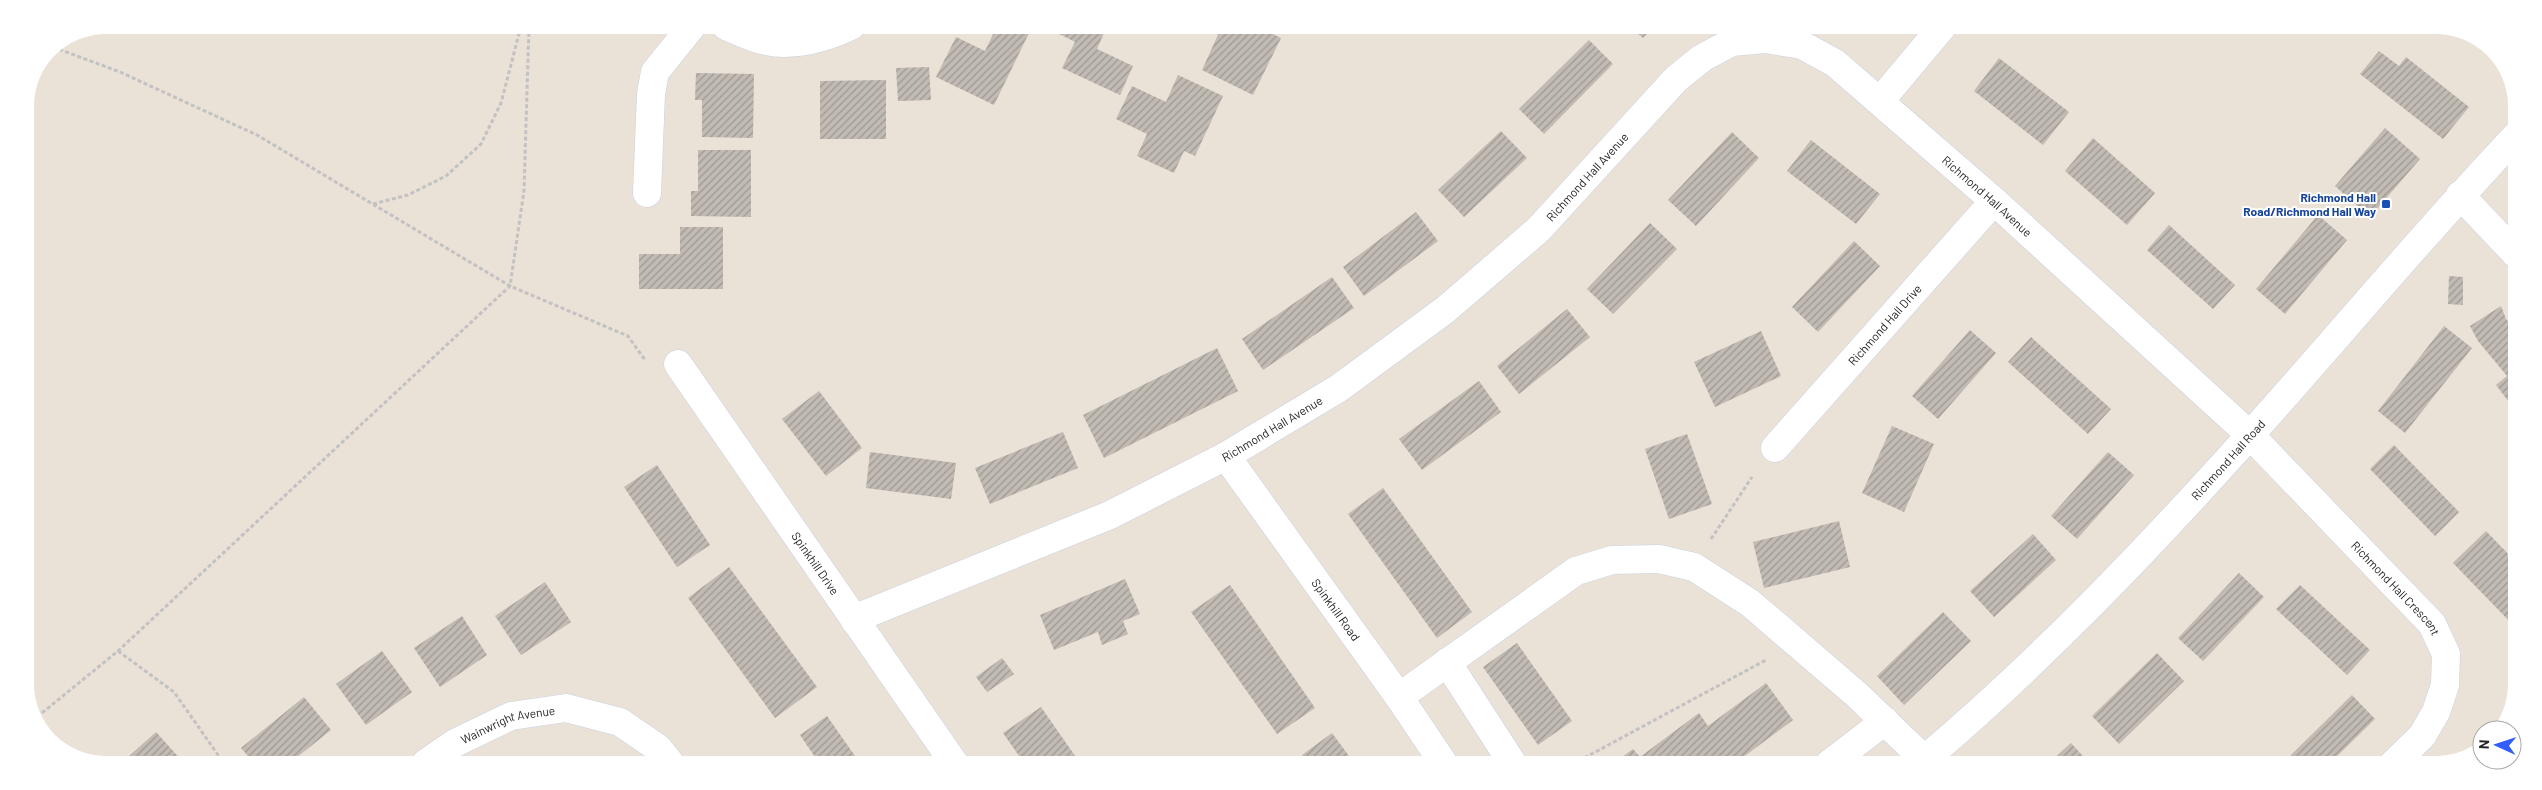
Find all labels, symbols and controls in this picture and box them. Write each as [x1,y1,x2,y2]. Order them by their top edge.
street label: Richmond Hall Avenue [1543,129,1631,224]
street label: Richmond Hall Avenue [1940,153,2035,239]
place label: Richmond Hall Road/Richmond Hall Way [2243,190,2376,218]
marker: Richmond Hall Road/Richmond Hall Way [2380,198,2392,210]
street label: Richmond Hall Drive [1845,281,1924,368]
street label: Richmond Hall Avenue [1219,393,1325,464]
street label: Richmond Hall Road [2188,416,2268,502]
street label: Spinkhill Drive [789,529,842,597]
street label: Richmond Hall Crescent [2349,538,2443,637]
street label: Spinkhill Road [1309,576,1363,643]
street label: Wainwright Avenue [458,703,556,746]
north arrow [2472,720,2522,770]
text: N [2475,739,2492,749]

